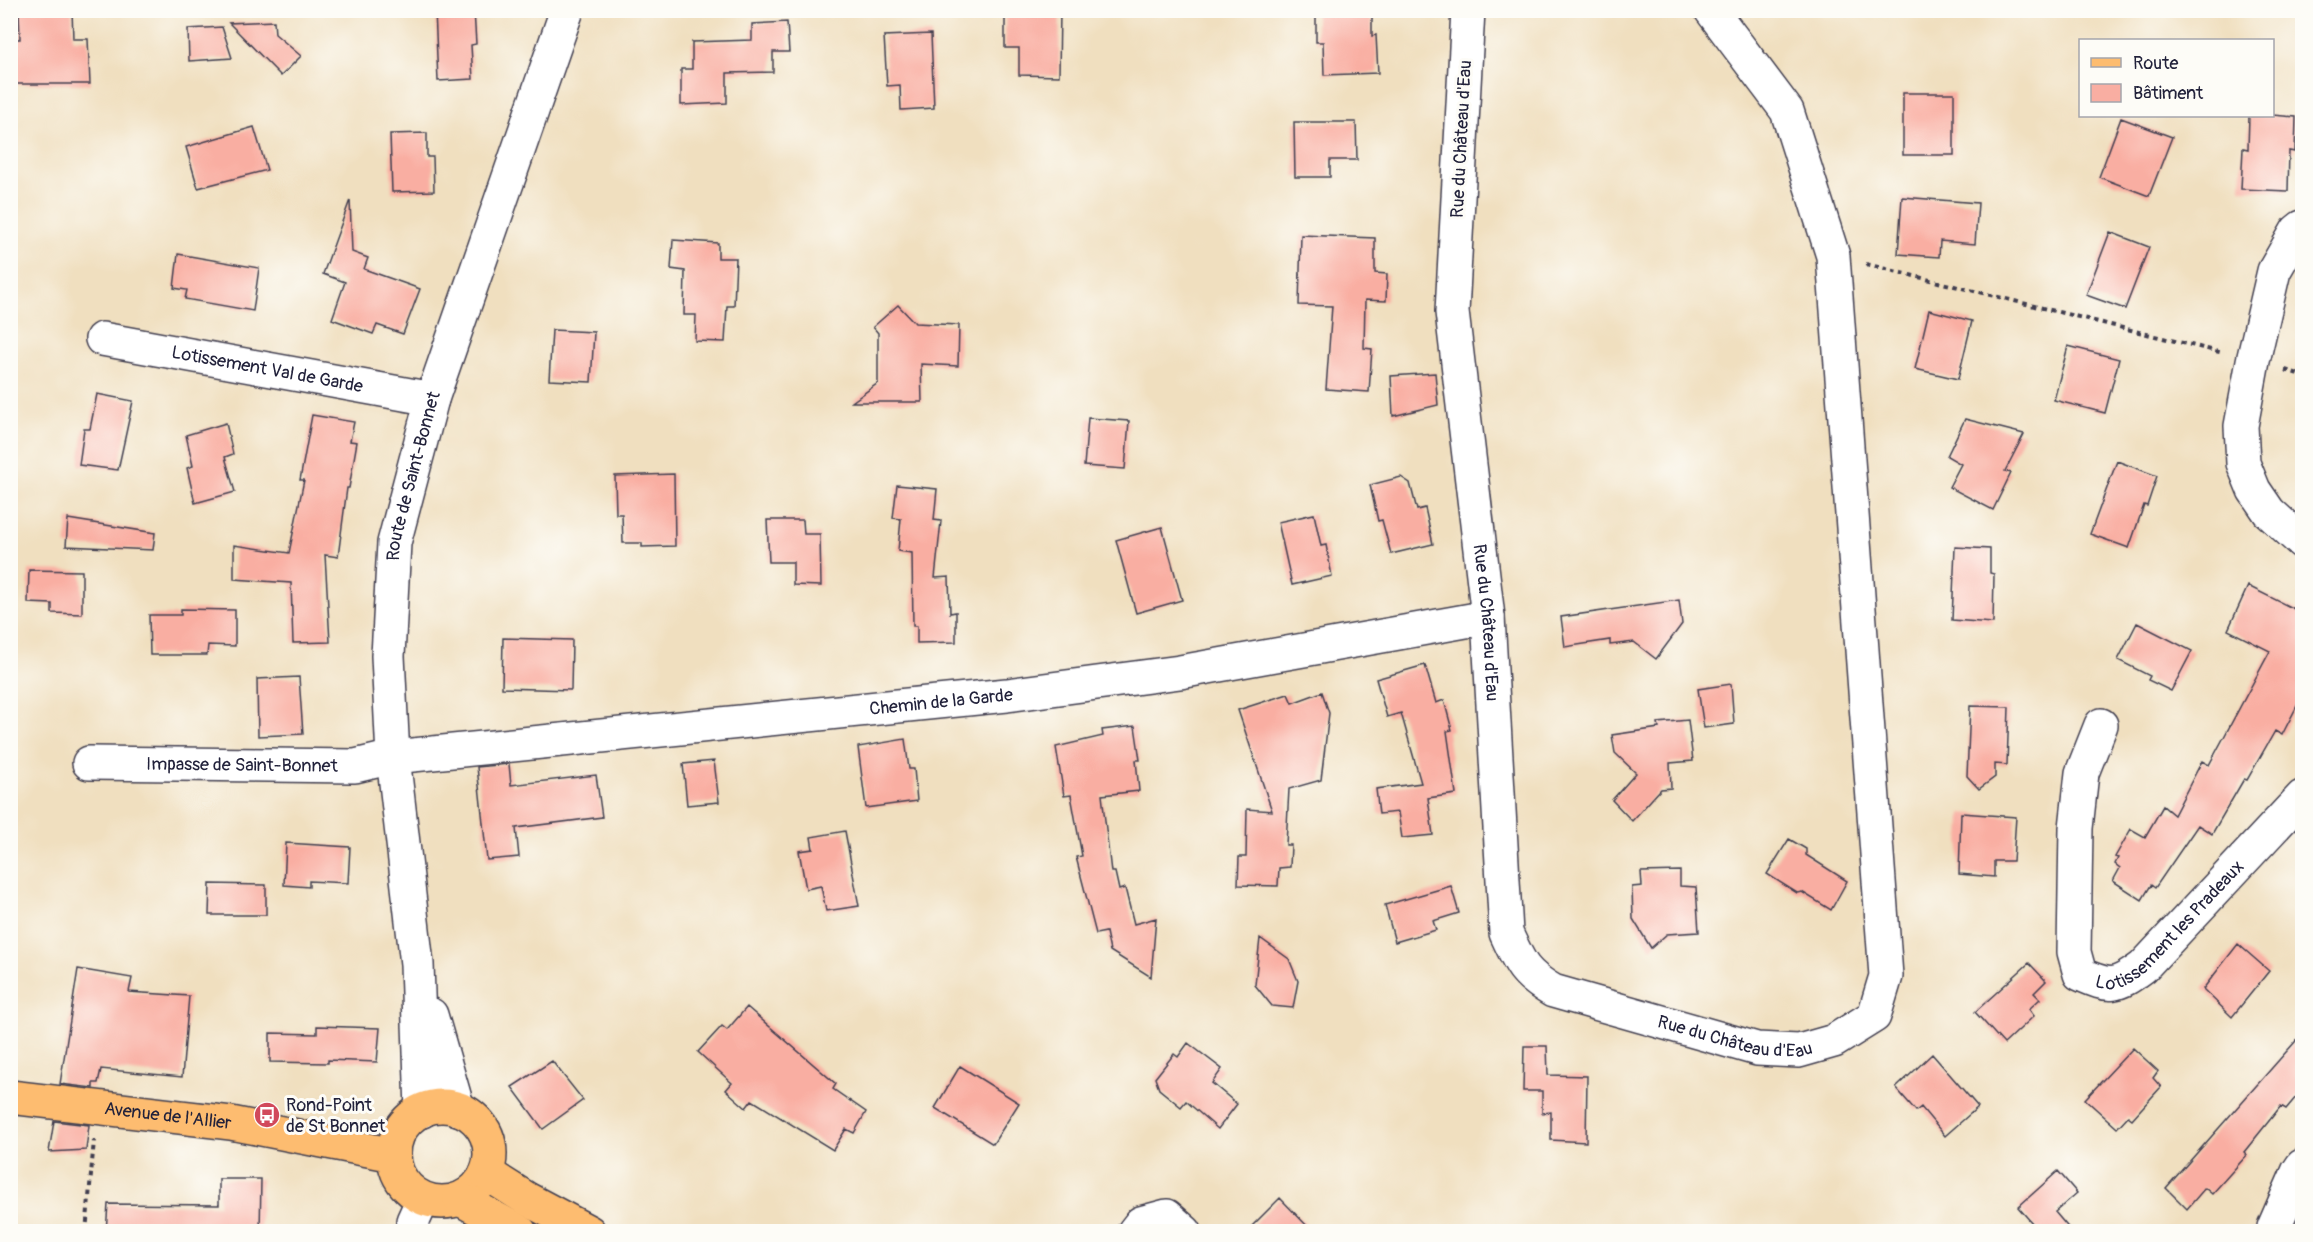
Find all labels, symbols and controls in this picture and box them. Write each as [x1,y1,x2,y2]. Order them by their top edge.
legend [2079,39,2274,117]
text: Route [2133,52,2178,75]
street label: Rue du Château d'Eau [1446,60,1477,218]
text: Bâtiment [2133,82,2204,105]
street label: Lotissement Val de Garde [170,341,365,398]
street label: Route de Saint-Bonnet [382,388,446,561]
street label: Rue du Château d'Eau [1467,543,1504,702]
street label: Chemin de la Garde [868,683,1014,721]
street label: Impasse de Saint-Bonnet [146,753,339,778]
street label: Lotissement les Pradeaux [2093,856,2249,996]
street label: Rue du Château d'Eau [1655,1010,1815,1064]
place label: Rond-Point de St Bonnet [286,1094,386,1138]
street label: Avenue de l'Allier [103,1097,233,1135]
bus stop icon: Rond-Point de St Bonnet [252,1100,282,1130]

